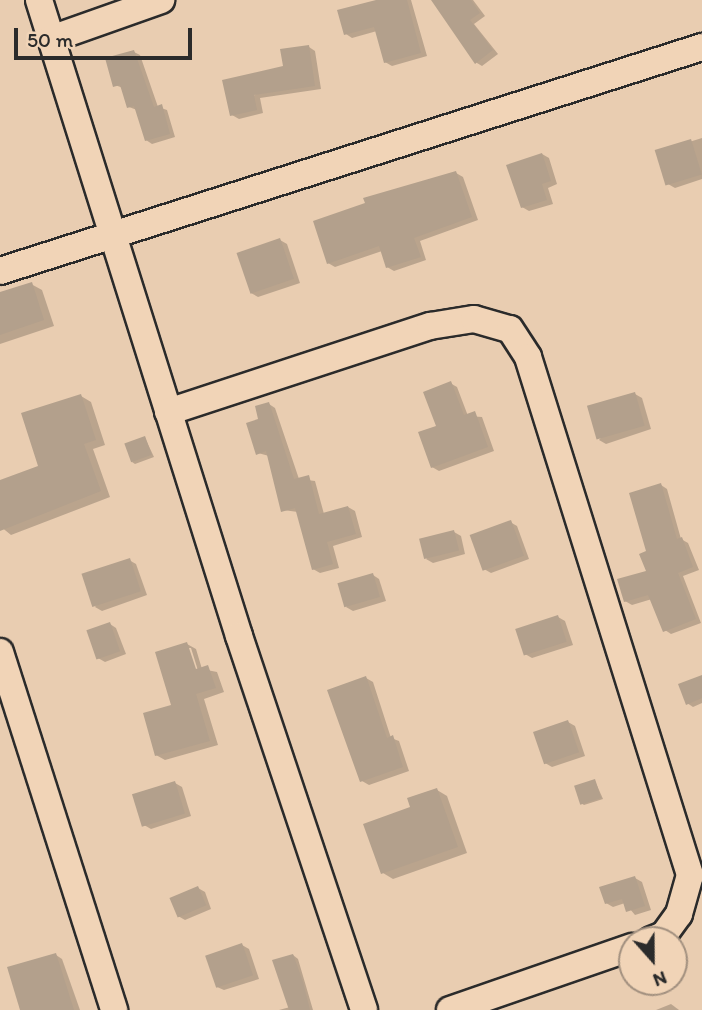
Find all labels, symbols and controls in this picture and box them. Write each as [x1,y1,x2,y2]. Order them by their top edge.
scale bar [18,14,196,58]
text: 50 m [27,27,73,52]
north arrow [618,926,688,996]
text: N [650,966,670,992]

